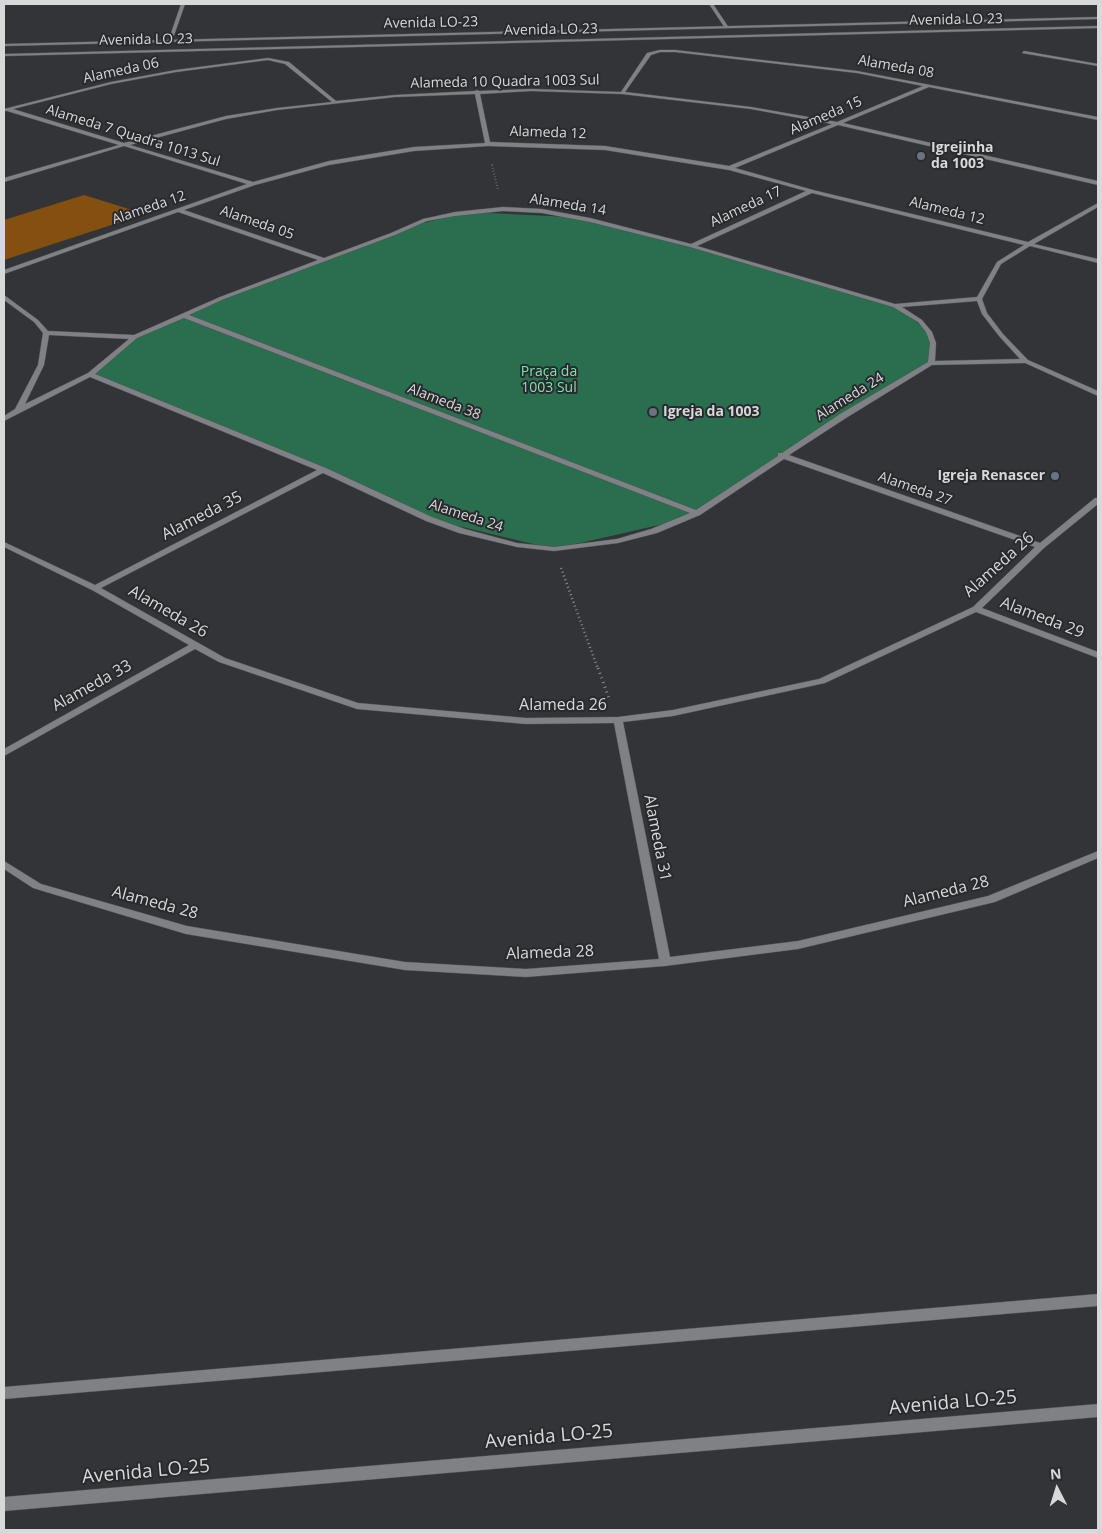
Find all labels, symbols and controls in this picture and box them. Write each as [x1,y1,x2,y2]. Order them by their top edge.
street label: Avenida LO 23 [909,11,1003,29]
street label: Avenida LO-23 [384,14,478,32]
street label: Avenida LO 23 [504,21,598,39]
street label: Avenida LO 23 [99,31,193,49]
street label: Alameda 08 [857,52,935,82]
street label: Alameda 06 [82,55,160,87]
street label: Alameda 10 Quadra 1003 Sul [410,72,600,92]
street label: Alameda 15 [787,93,865,139]
street label: Alameda 7 Quadra 1013 Sul [44,102,222,170]
street label: Alameda 12 [509,123,587,143]
place label: Igrejinha da 1003 [931,140,994,172]
marker: Igrejinha da 1003 [915,150,927,162]
street label: Alameda 17 [708,183,784,231]
street label: Alameda 12 [110,188,188,228]
street label: Alameda 14 [529,191,607,219]
street label: Alameda 12 [908,194,986,228]
street label: Alameda 05 [218,203,296,243]
park label: Praça da 1003 Sul [521,364,577,397]
street label: Alameda 24 [813,369,887,425]
street label: Alameda 38 [405,380,483,424]
place label: Igreja da 1003 [663,404,760,420]
marker: Igreja da 1003 [647,406,659,418]
place label: Igreja Renascer [938,468,1045,484]
street label: Alameda 27 [876,469,954,509]
marker: Igreja Renascer [1049,470,1061,482]
street label: Alameda 35 [158,487,246,545]
street label: Alameda 24 [427,496,505,536]
street label: Alameda 26 [960,528,1038,602]
street label: Alameda 26 [125,582,211,642]
street label: Alameda 29 [997,593,1087,643]
street label: Alameda 33 [49,656,135,716]
street label: Alameda 26 [519,695,607,715]
street label: Alameda 31 [639,793,675,883]
street label: Alameda 28 [901,872,991,912]
street label: Alameda 28 [110,882,200,924]
street label: Alameda 28 [506,942,594,964]
street label: Avenida LO-25 [888,1386,1018,1420]
street label: Avenida LO-25 [484,1420,614,1454]
street label: Avenida LO-25 [81,1455,211,1489]
north arrow [1032,1464,1082,1514]
text: N [1049,1464,1062,1484]

